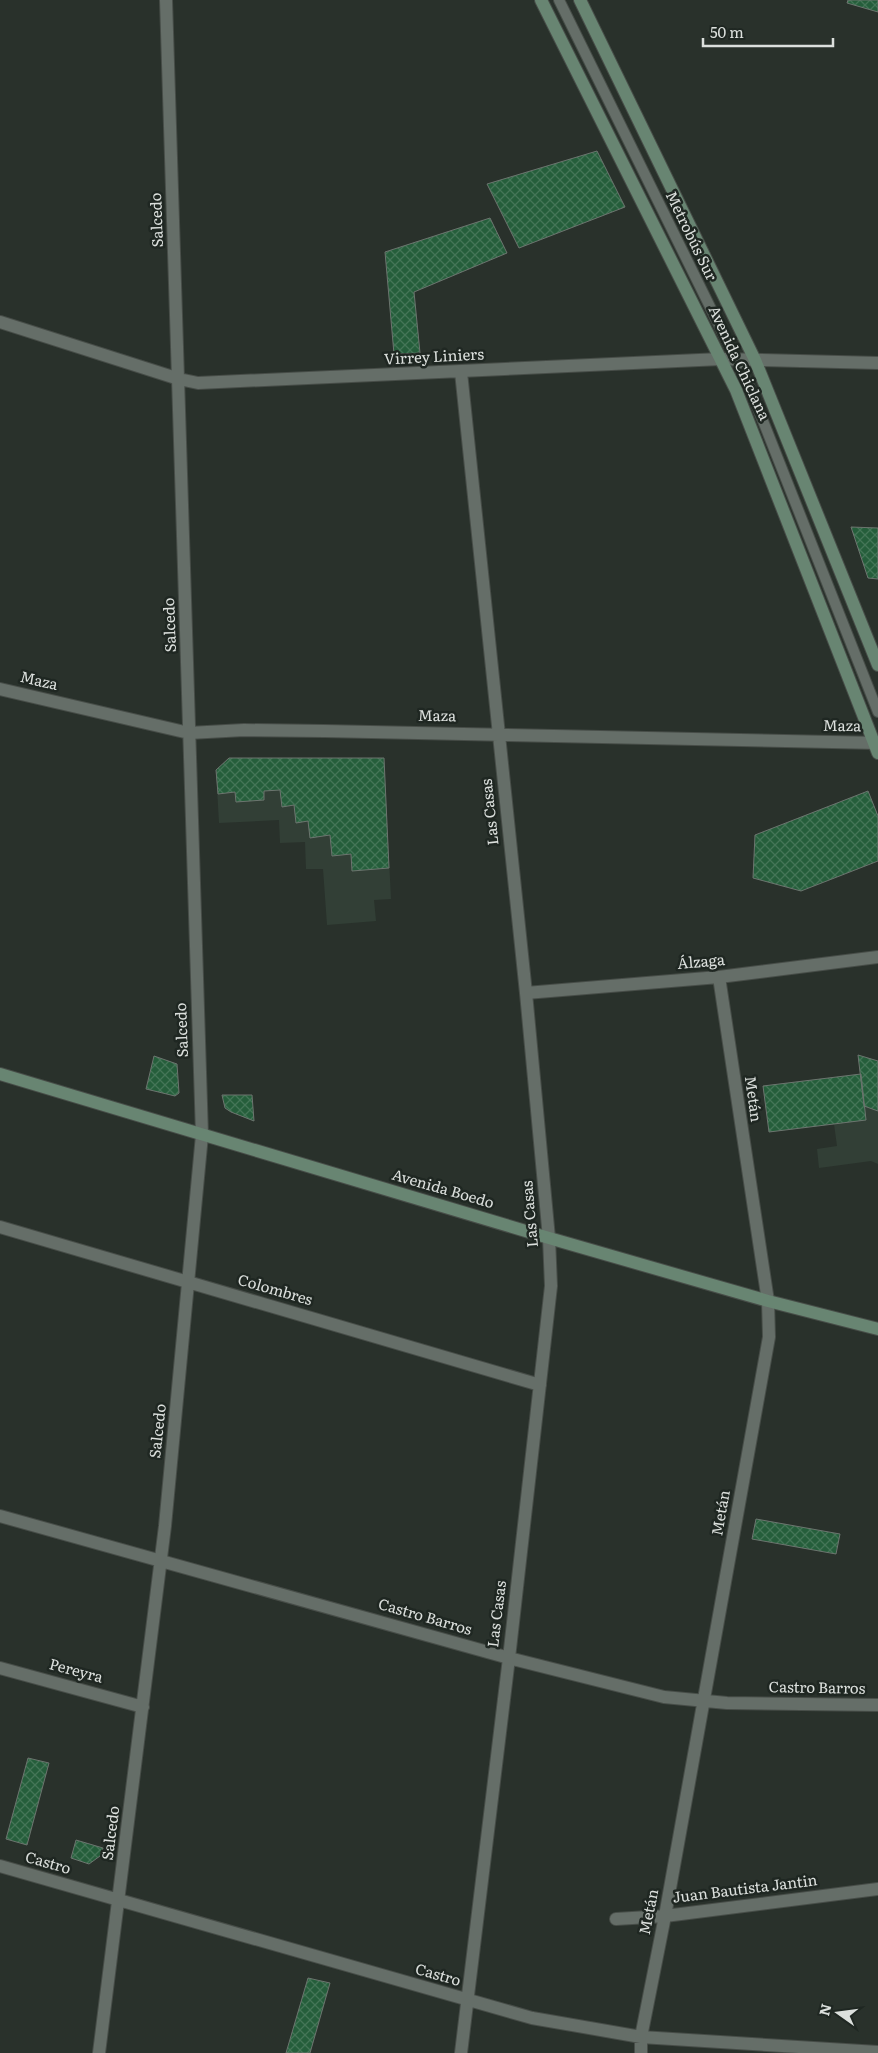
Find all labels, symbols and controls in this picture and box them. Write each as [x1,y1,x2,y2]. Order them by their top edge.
scale bar [703,15,833,47]
text: 50 m [710,20,744,43]
street label: Metrobús Sur [661,187,724,284]
street label: Salcedo [143,192,168,248]
street label: Avenida Chiclana [704,301,778,425]
street label: Virrey Liniers [383,341,485,370]
street label: Salcedo [156,597,181,653]
street label: Maza [18,664,61,695]
street label: Maza [418,703,457,726]
street label: Maza [823,713,862,736]
street label: Las Casas [474,777,503,847]
street label: Álzaga [676,947,727,974]
street label: Salcedo [168,1002,193,1058]
street label: Metán [740,1074,769,1123]
street label: Avenida Boedo [390,1162,497,1213]
street label: Las Casas [514,1180,543,1249]
street label: Colombres [235,1267,316,1310]
street label: Salcedo [142,1402,171,1459]
street label: Metán [704,1488,735,1537]
street label: Las Casas [480,1579,511,1648]
street label: Castro Barros [376,1591,475,1640]
street label: Pereyra [47,1651,107,1688]
street label: Castro Barros [769,1674,866,1699]
street label: Salcedo [95,1804,124,1861]
street label: Castro [23,1844,74,1879]
street label: Juan Bautista Jantin [671,1867,819,1908]
street label: Metán [632,1887,663,1937]
street label: Castro [413,1956,464,1991]
north arrow [813,1988,863,2038]
text: N [813,2001,836,2018]

